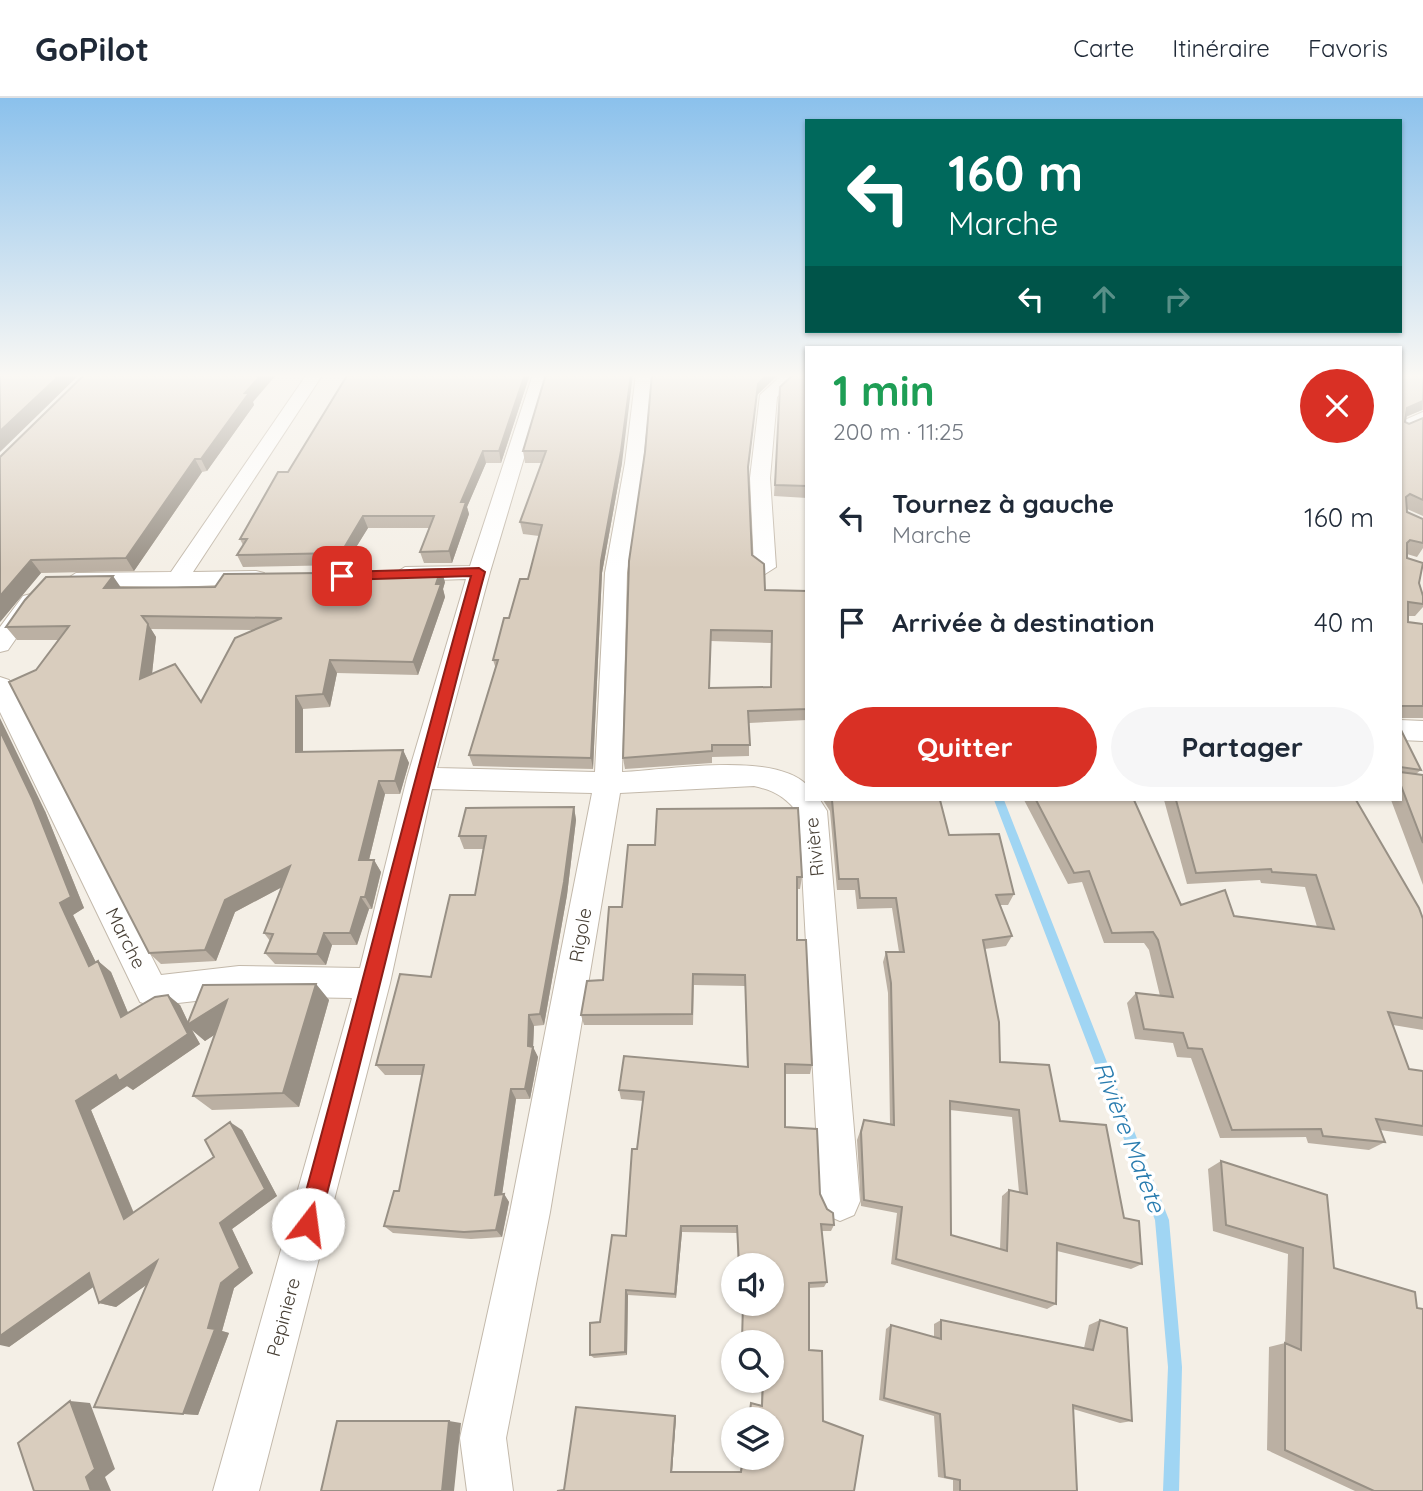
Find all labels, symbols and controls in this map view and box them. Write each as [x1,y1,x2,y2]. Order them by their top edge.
text: GoPilot [35,28,149,69]
text: Carte [1073,33,1134,63]
text: Itinéraire [1172,33,1270,63]
text: Favoris [1308,33,1388,63]
text: 160 m [948,142,1083,203]
icon: left [833,147,924,238]
text: Marche [948,203,1058,243]
icon: left [1012,280,1050,318]
icon: ahead [1085,280,1123,318]
icon: right [1158,280,1196,318]
text: 1 min [833,364,935,417]
button: close [1300,369,1374,443]
text: 200 m · 11:25 [833,417,964,446]
text: Tournez à gauche [892,487,1114,520]
icon: left [833,499,871,537]
text: 160 m [1304,501,1374,534]
text: Marche [892,520,971,549]
pin [312,546,372,606]
icon: arrive [323,557,361,595]
icon: arrive [833,604,871,642]
text: Arrivée à destination [892,606,1155,639]
text: 40 m [1314,606,1374,639]
button: Quitter [833,707,1097,787]
button: Partager [1111,707,1374,787]
street label: Rivière [799,816,829,878]
street label: Marche [100,903,152,973]
street label: Rigole [563,906,597,964]
water label: Rivière Matete [1087,1057,1173,1218]
position arrow [271,1187,345,1261]
map controls [721,1253,784,1470]
button: sound [721,1253,784,1316]
street label: Pepiniere [261,1275,305,1359]
button: search [721,1330,784,1393]
button: layers [721,1407,784,1470]

